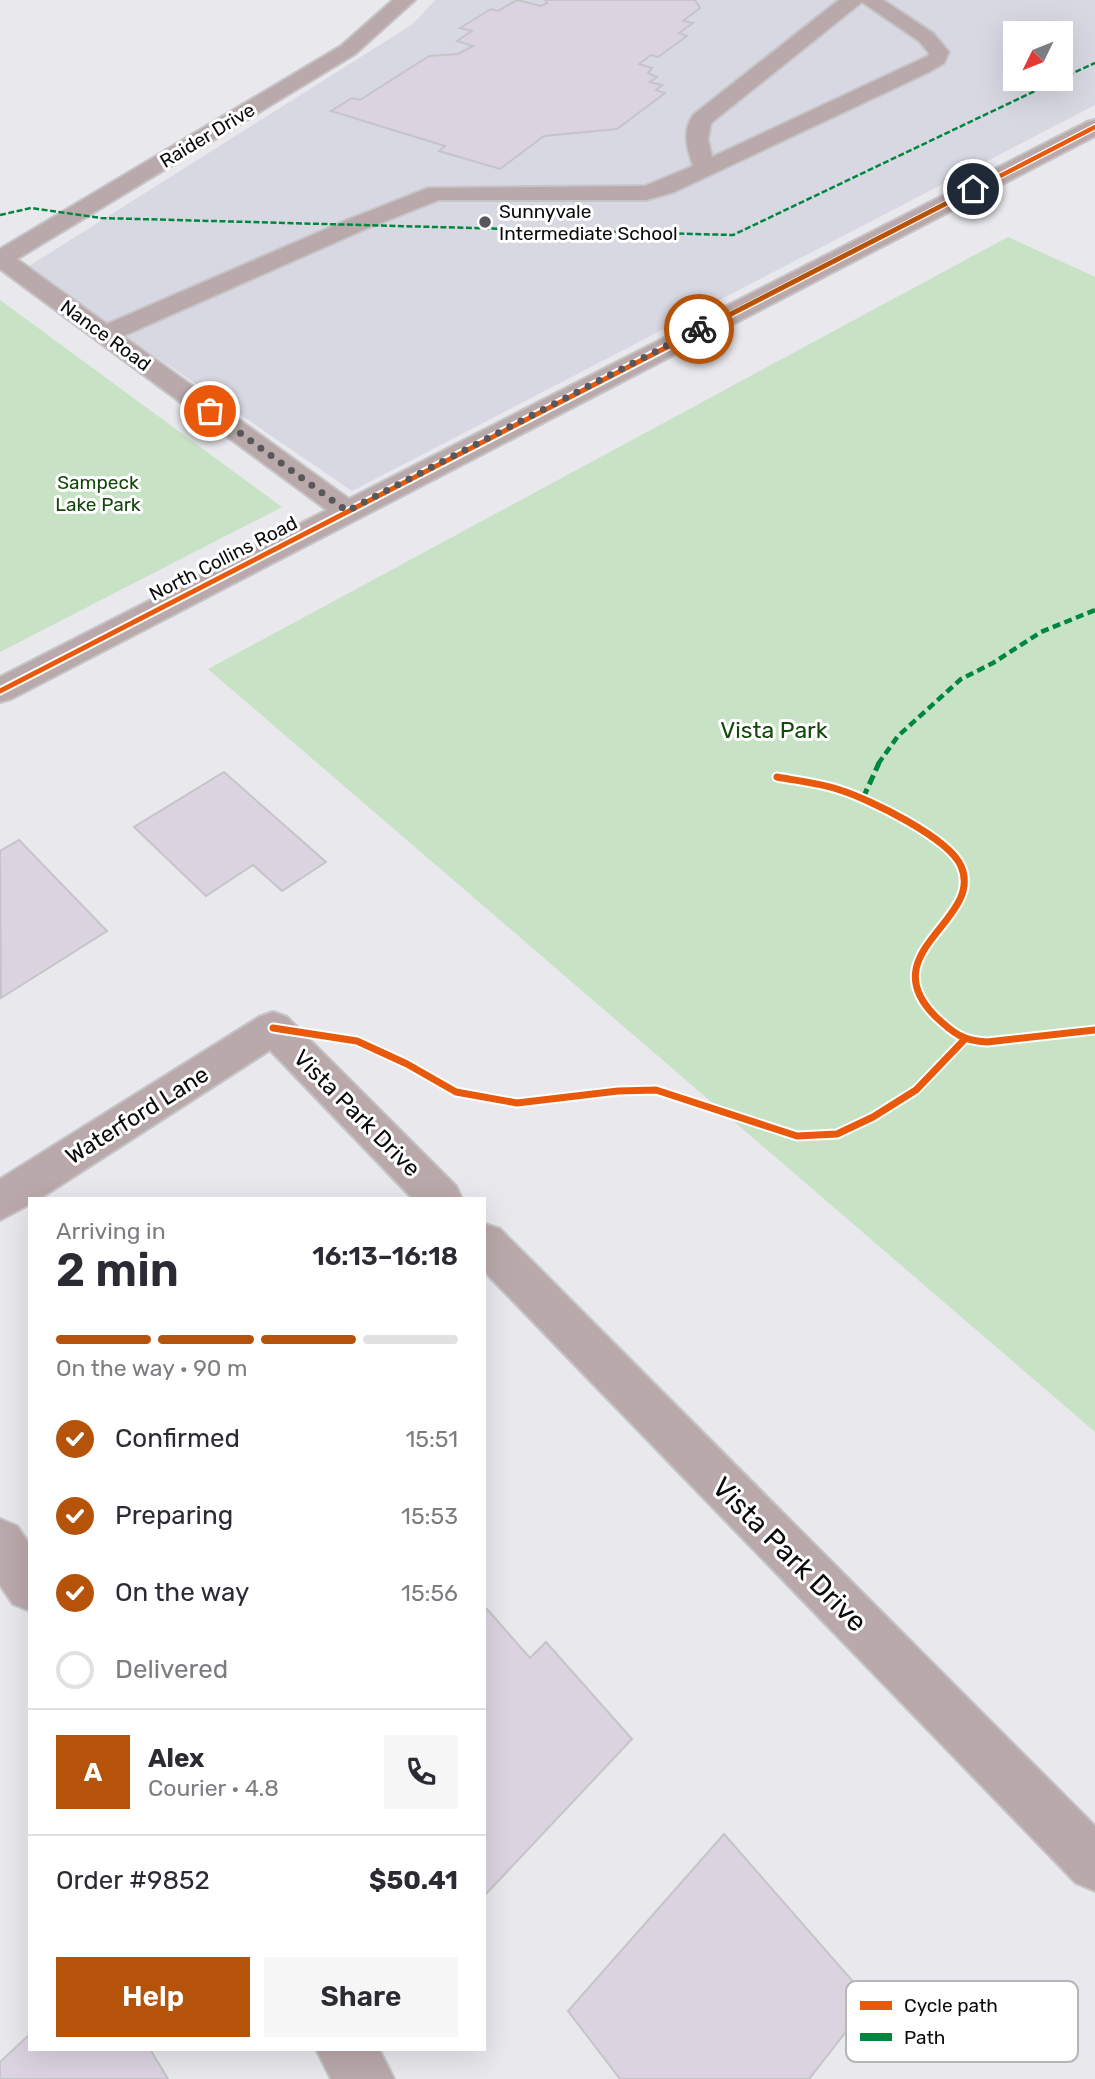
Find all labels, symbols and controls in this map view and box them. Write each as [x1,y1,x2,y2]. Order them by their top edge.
north arrow [1003,21,1073,91]
map controls [1003,21,1073,91]
street label: Raider Drive [156,98,259,173]
pin [943,159,1003,219]
icon: home [954,170,992,208]
place label: Sunnyvale Intermediate School [499,200,678,245]
marker: Sunnyvale Intermediate School [477,214,493,230]
courier [664,294,734,364]
street label: Nance Road [56,295,155,376]
icon: bike [680,310,718,348]
pin [180,381,240,441]
icon: bag [191,392,229,430]
park label: Sampeck Lake Park [55,471,141,516]
street label: North Collins Road [145,511,301,606]
park label: Vista Park [720,716,828,744]
street label: Vista Park Drive [288,1044,426,1182]
street label: Waterford Lane [60,1060,214,1170]
text: Arriving in [56,1217,166,1245]
text: 16:13–16:18 [312,1241,458,1272]
text: 2 min [56,1243,179,1298]
text: On the way · 90 m [56,1354,247,1382]
icon: check [56,1420,94,1458]
text: Confirmed [115,1423,240,1454]
text: 15:51 [405,1425,458,1453]
street label: Vista Park Drive [706,1470,874,1638]
icon: check [56,1497,94,1535]
text: Preparing [115,1500,233,1531]
text: 15:53 [401,1502,458,1530]
icon: check [56,1574,94,1612]
text: On the way [115,1577,249,1608]
text: 15:56 [401,1579,458,1607]
text: Delivered [115,1654,228,1685]
button: phone [384,1735,458,1809]
text: Alex [148,1743,204,1774]
text: A [84,1757,102,1788]
text: Courier · 4.8 [148,1774,279,1802]
text: Order #9852 [56,1865,210,1896]
text: $50.41 [369,1865,458,1896]
button: Help [56,1957,250,2037]
button: Share [264,1957,458,2037]
legend [846,1981,1078,2062]
text: Cycle path [904,1994,998,2017]
text: Path [904,2026,945,2049]

